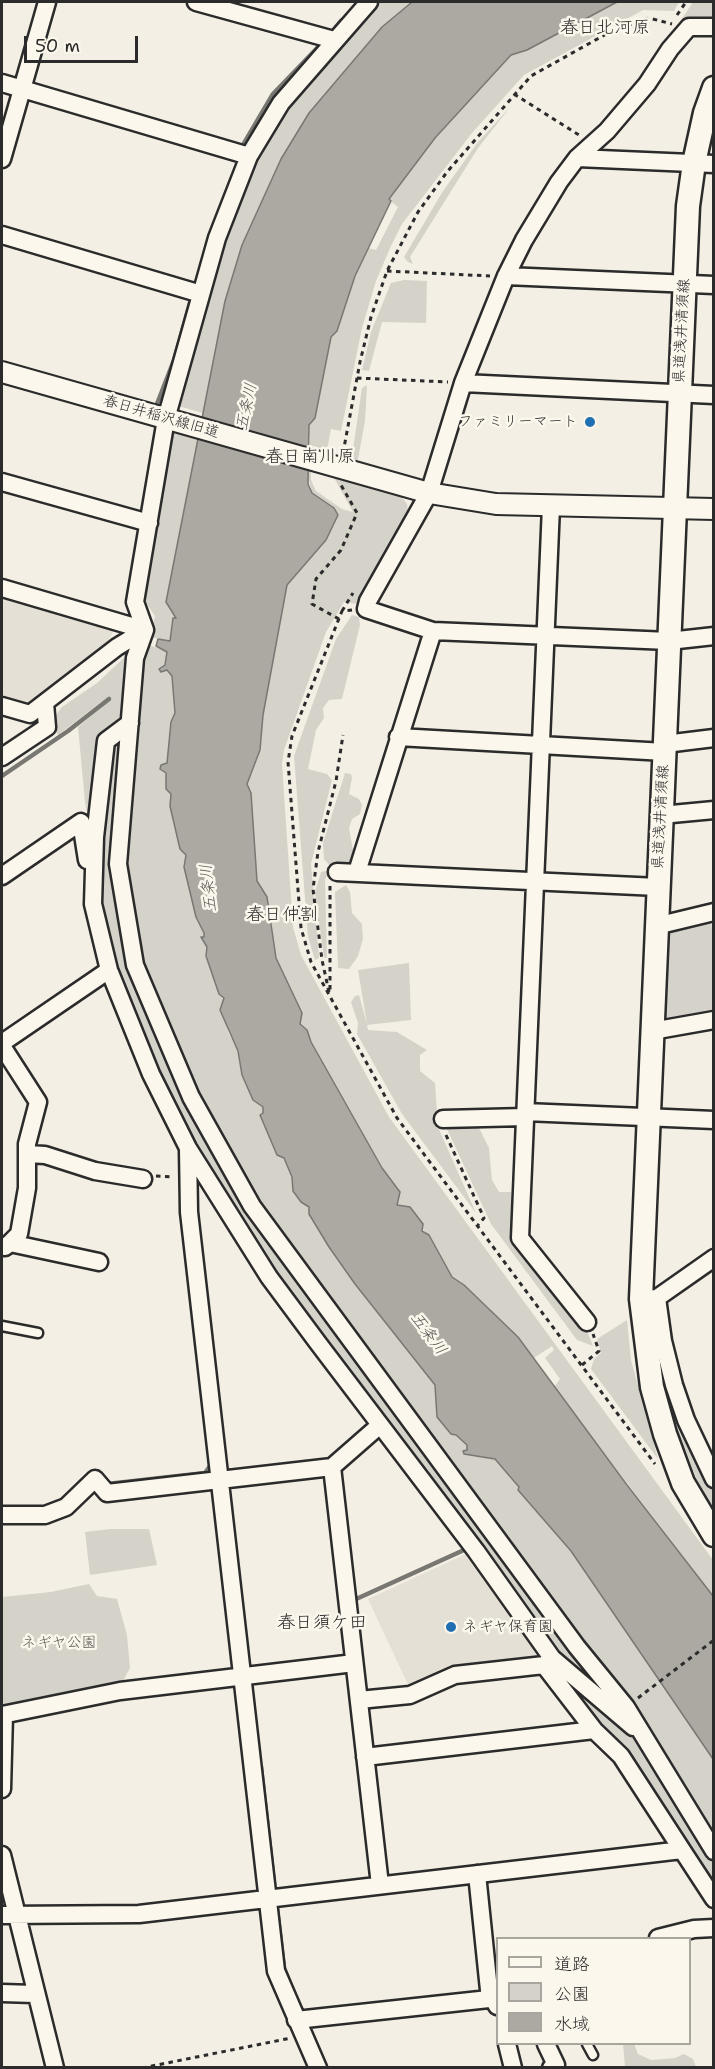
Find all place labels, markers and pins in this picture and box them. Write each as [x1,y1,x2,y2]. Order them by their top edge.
place label: ファミリーマート [458,413,578,431]
marker: ファミリーマート [583,415,597,429]
place label: ネギヤ保育園 [463,1618,553,1636]
marker: ネギヤ保育園 [444,1620,458,1634]

